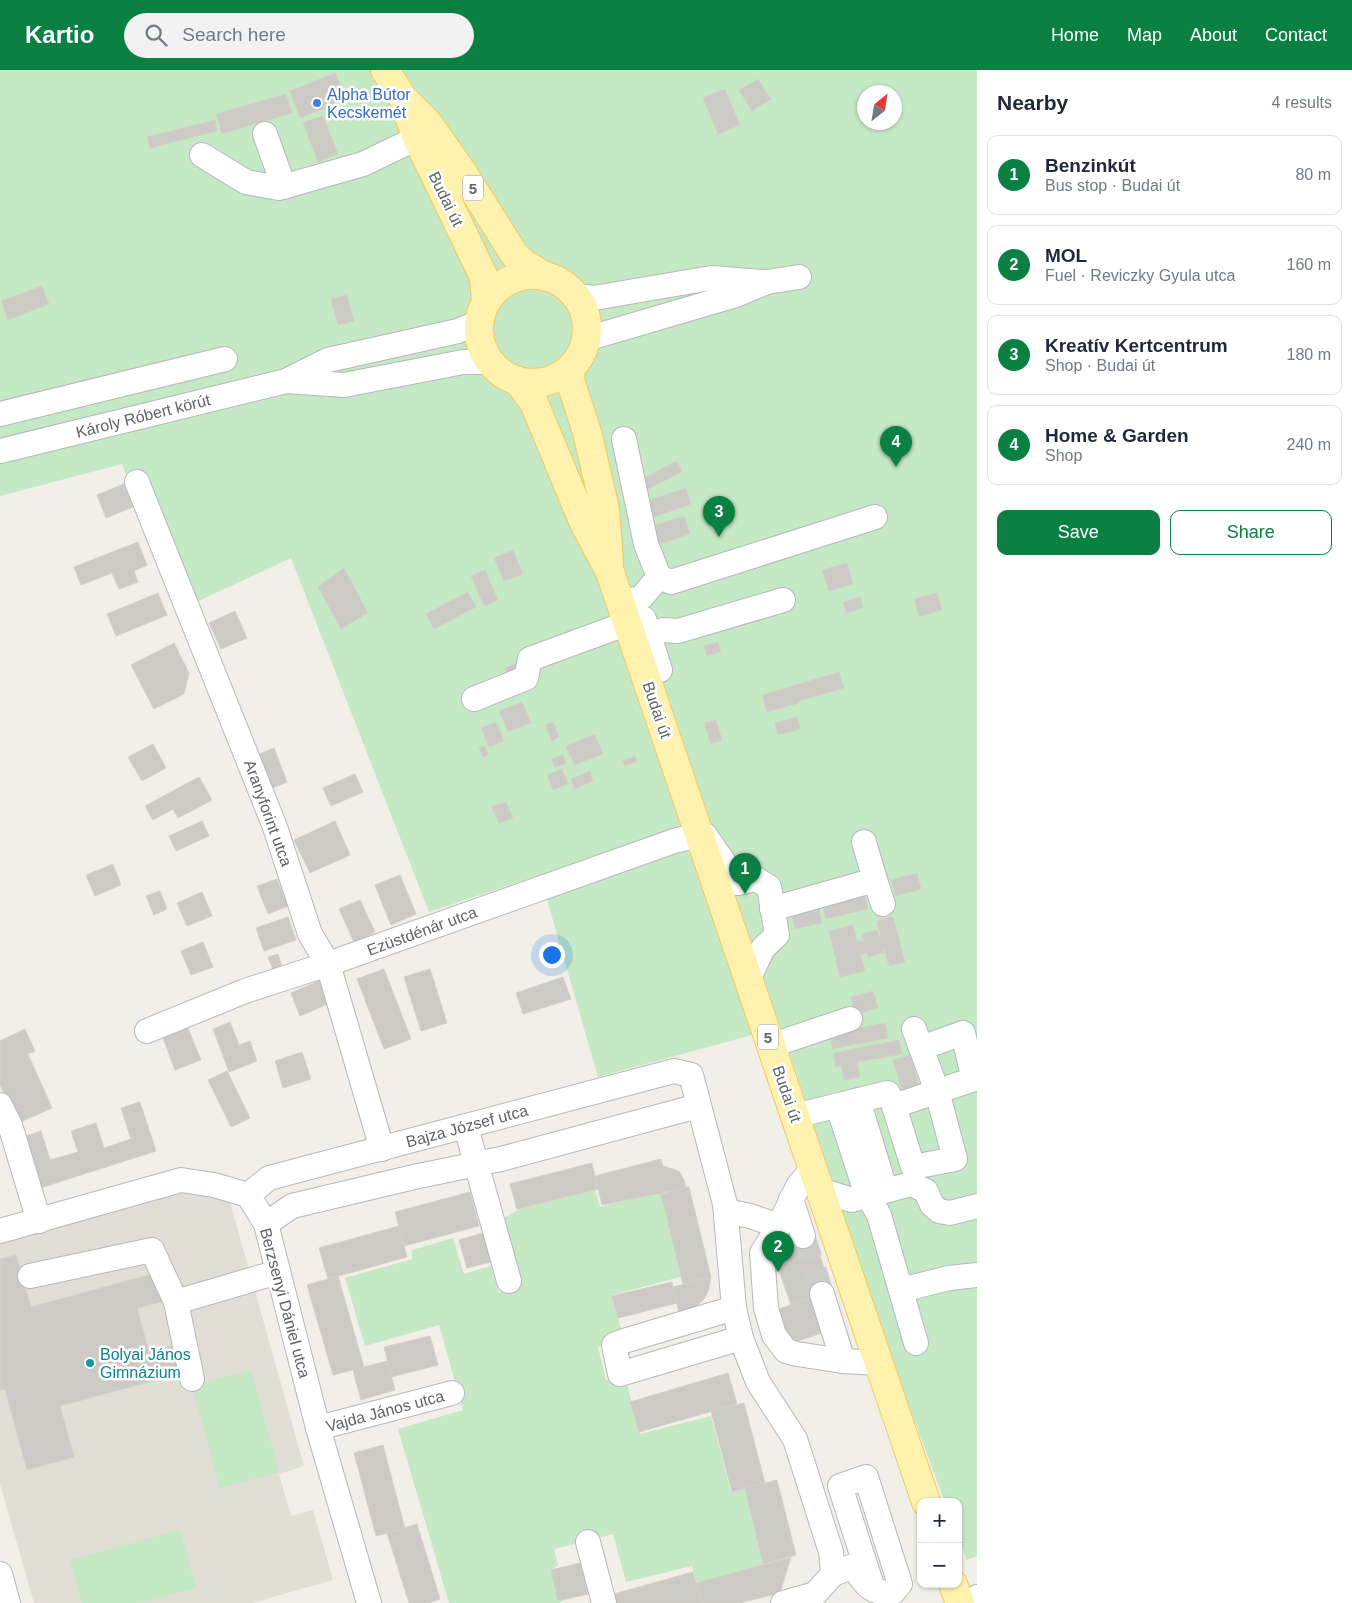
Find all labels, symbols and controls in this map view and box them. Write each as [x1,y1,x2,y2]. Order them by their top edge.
search box [124,13,474,58]
text: Kartio [25,21,94,48]
icon: search [142,21,170,49]
text: Search here [182,24,286,45]
text: Home [1051,25,1099,45]
text: Map [1127,25,1162,45]
text: About [1190,25,1237,45]
text: Contact [1265,25,1327,45]
north arrow [857,85,902,130]
place label: Alpha Bútor Kecskemét [327,86,411,121]
text: Nearby [997,91,1068,114]
text: 4 results [1272,94,1332,111]
marker: Alpha Bútor Kecskemét [311,97,323,109]
text: Benzinkút [1045,155,1136,176]
text: 1 [1010,166,1018,183]
text: 80 m [1295,166,1331,183]
street label: Budai út [425,169,467,230]
road number: 5 [463,176,483,200]
text: Bus stop · Budai út [1045,177,1180,194]
text: MOL [1045,245,1087,266]
text: 2 [1010,256,1018,273]
text: 160 m [1287,256,1331,273]
text: Fuel · Reviczky Gyula utca [1045,267,1235,284]
text: Kreatív Kertcentrum [1045,335,1228,356]
text: 3 [1010,346,1018,363]
text: 180 m [1287,346,1331,363]
text: Shop · Budai út [1045,357,1155,374]
street label: Károly Róbert körút [74,391,212,441]
text: Home & Garden [1045,425,1189,446]
pin: 4 [880,426,912,467]
text: 4 [1010,436,1018,453]
text: 240 m [1287,436,1331,453]
text: Shop [1045,447,1082,464]
pin: 3 [703,496,735,537]
button: Save [997,510,1160,555]
button: Share [1170,510,1332,555]
street label: Budai út [639,679,675,741]
street label: Aranyforint utca [241,757,295,869]
pin: 1 [729,853,761,894]
street label: Ezüstdénár utca [365,903,479,959]
your location [539,942,565,968]
road number: 5 [758,1024,778,1050]
street label: Budai út [769,1063,805,1125]
street label: Bajza József utca [404,1102,530,1150]
street label: Berzsenyi Dániel utca [257,1226,313,1380]
pin: 2 [762,1231,794,1272]
place label: Bolyai János Gimnázium [100,1346,191,1381]
marker: Bolyai János Gimnázium [84,1357,96,1369]
street label: Vajda János utca [324,1387,446,1435]
map controls [917,1498,962,1588]
button: + [917,1498,962,1543]
button: − [917,1543,962,1588]

